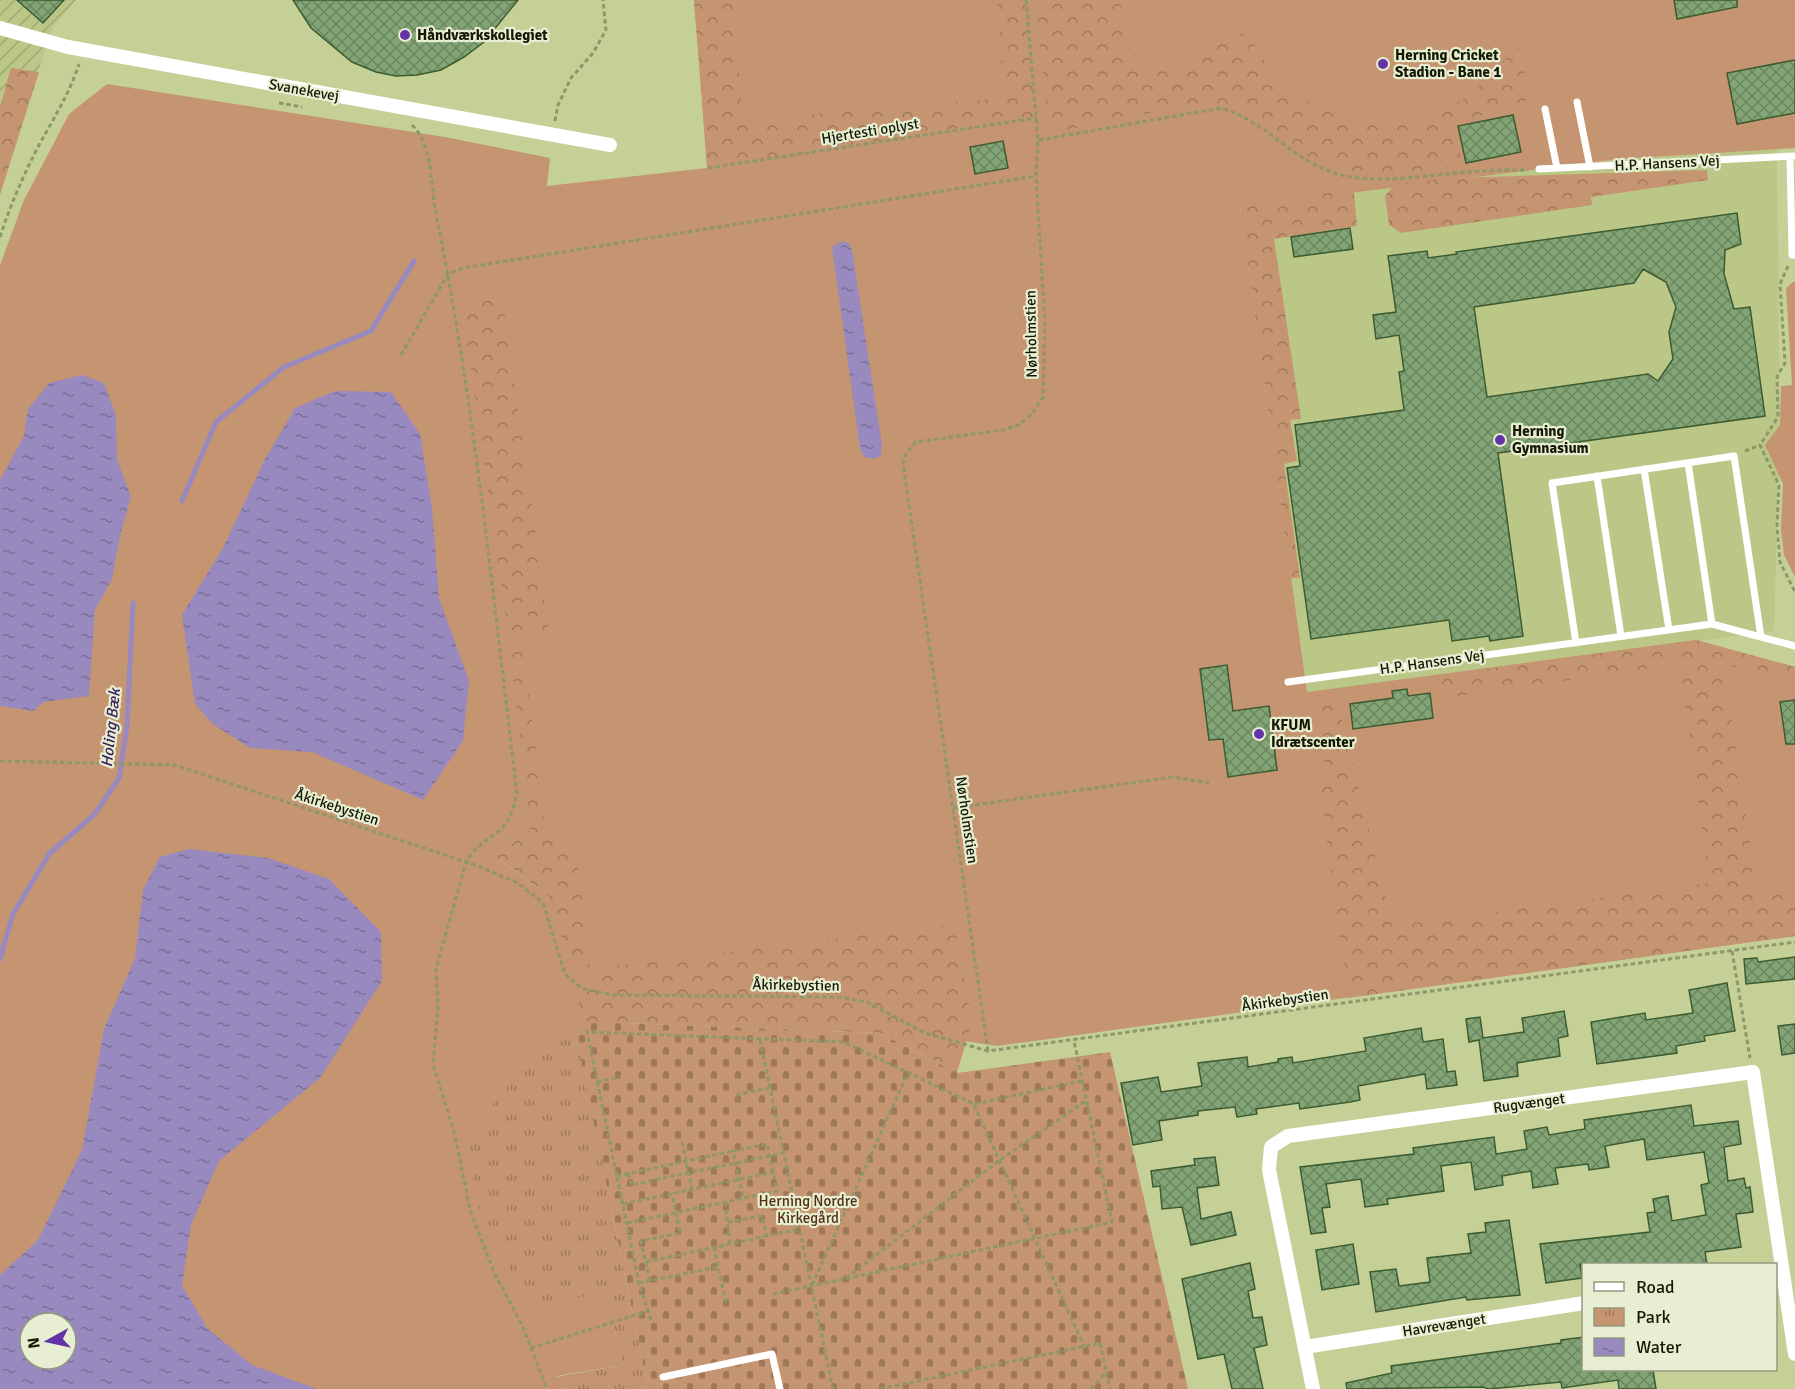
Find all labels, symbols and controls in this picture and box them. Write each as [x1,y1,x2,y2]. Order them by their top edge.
place label: Håndværkskollegiet [417,26,548,44]
marker: Håndværkskollegiet [398,28,412,42]
place label: Herning Cricket Stadion - Bane 1 [1395,46,1501,81]
marker: Herning Cricket Stadion - Bane 1 [1376,57,1390,71]
street label: Svanekevej [267,75,341,105]
street label: Hjertesti oplyst [820,114,920,148]
street label: H.P. Hansens Vej [1614,151,1720,175]
street label: Nørholmstien [1021,290,1041,378]
place label: Herning Gymnasium [1512,422,1589,457]
marker: Herning Gymnasium [1493,433,1507,447]
street label: H.P. Hansens Vej [1379,646,1485,678]
water label: Holing Bæk [97,686,125,768]
place label: KFUM Idrætscenter [1271,716,1355,751]
marker: KFUM Idrætscenter [1252,727,1266,741]
street label: Nørholmstien [952,775,982,865]
street label: Åkirkebystien [293,785,381,829]
street label: Åkirkebystien [752,975,840,995]
street label: Åkirkebystien [1240,985,1330,1015]
street label: Rugvænget [1492,1089,1566,1117]
park label: Herning Nordre Kirkegård [759,1192,857,1227]
legend [1582,1263,1777,1371]
text: Road [1636,1276,1675,1298]
text: Park [1636,1306,1671,1328]
street label: Havrevænget [1401,1310,1487,1340]
north arrow [18,1311,78,1371]
text: N [23,1336,45,1350]
text: Water [1636,1336,1682,1358]

